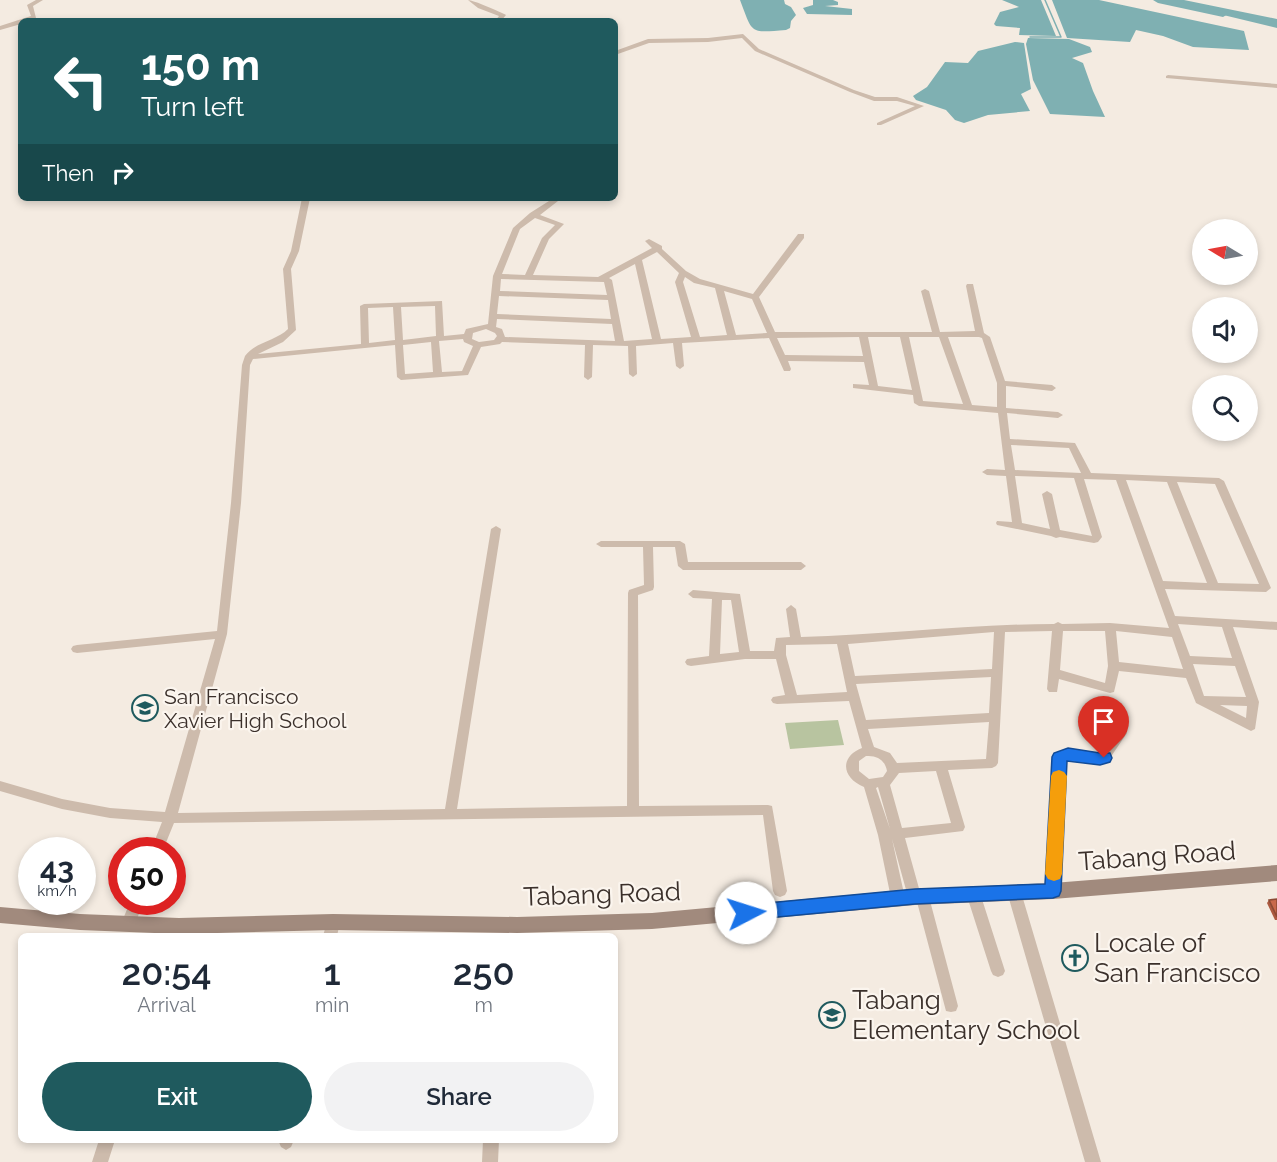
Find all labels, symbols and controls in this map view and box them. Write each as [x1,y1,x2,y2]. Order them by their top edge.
text: 150 m [141,41,260,90]
icon: left [42,42,120,120]
text: Turn left [141,91,244,122]
icon: right [106,156,139,189]
text: Then [42,160,94,186]
north arrow [1192,219,1258,285]
map controls [1192,219,1258,441]
button: sound [1192,297,1258,363]
button: search [1192,375,1258,441]
place label: San Francisco Xavier High School [164,684,347,733]
school or university icon: San Francisco Xavier High School [130,693,160,723]
pin [1078,696,1129,758]
icon: arrive [1087,705,1120,738]
street label: Tabang Road [1077,836,1237,876]
speed limit sign: 50 [108,837,186,915]
text: 43 [40,851,74,886]
street label: Tabang Road [523,876,681,912]
position arrow [714,881,778,945]
text: km/h [37,882,77,900]
place label: Locale of San Francisco [1094,928,1261,988]
church icon: Locale of San Francisco [1060,943,1090,973]
text: 20:54 [121,951,212,993]
text: 1 [324,951,341,993]
text: 250 [453,951,515,993]
place label: Tabang Elementary School [852,985,1081,1045]
text: Arrival [137,993,196,1017]
text: min [315,993,349,1017]
text: m [474,993,493,1017]
school or university icon: Tabang Elementary School [817,1000,847,1030]
button: Exit [42,1062,312,1131]
button: Share [324,1062,594,1131]

